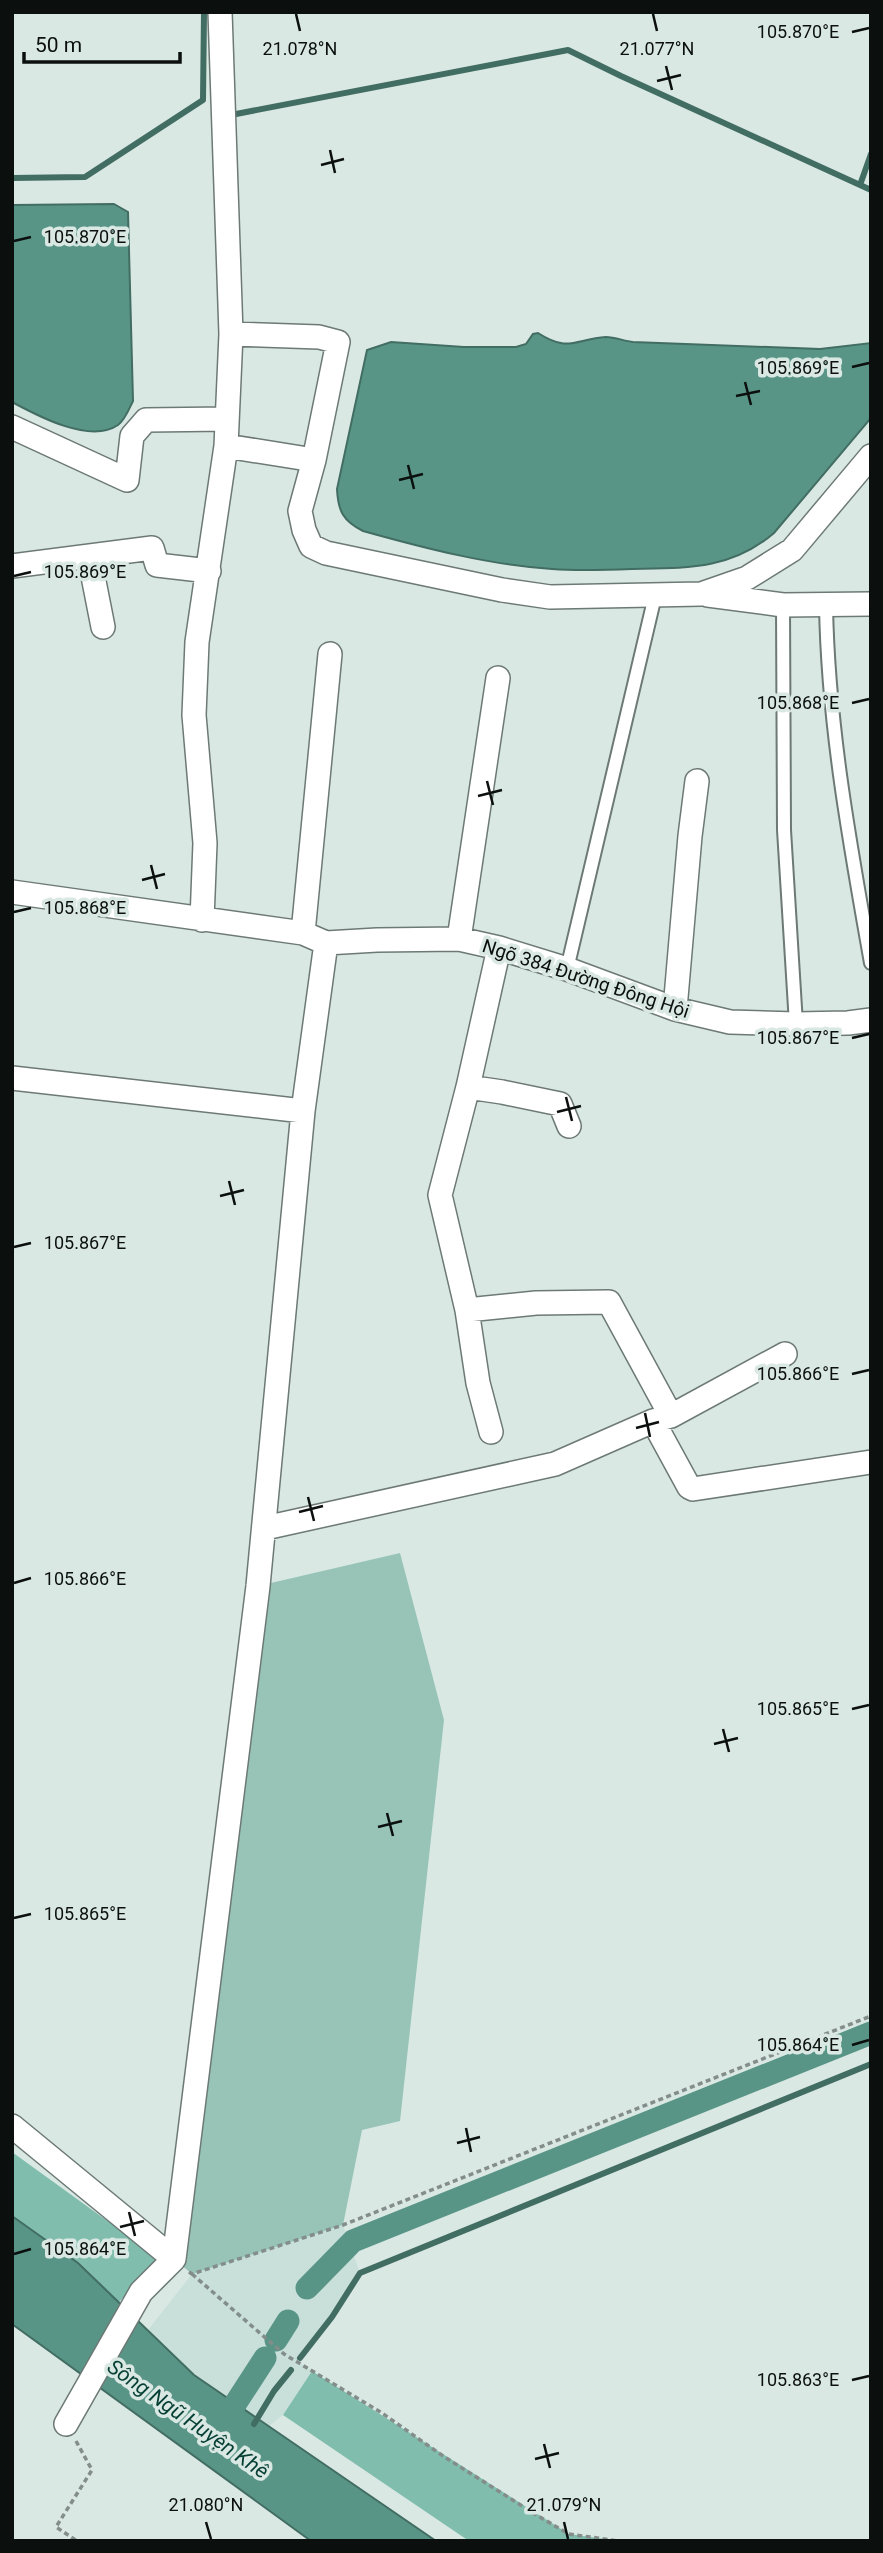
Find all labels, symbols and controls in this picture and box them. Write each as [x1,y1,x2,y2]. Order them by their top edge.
scale bar [24,21,180,65]
text: 105.870°E [757,21,839,42]
text: 50 m [35,33,82,57]
text: 21.078°N [263,38,337,59]
text: 21.077°N [620,38,694,59]
text: 105.870°E [44,226,126,247]
text: 105.869°E [757,357,839,378]
text: 105.869°E [44,561,126,582]
text: 105.868°E [757,692,839,713]
text: 105.868°E [44,897,126,918]
street label: Ngõ 384 Đường Đông Hội [479,934,692,1023]
text: 105.867°E [757,1027,839,1048]
text: 105.867°E [44,1232,126,1253]
text: 105.866°E [757,1363,839,1384]
text: 105.866°E [44,1568,126,1589]
text: 105.865°E [757,1698,839,1719]
text: 105.865°E [44,1903,126,1924]
text: 105.864°E [757,2034,839,2055]
text: 105.864°E [44,2238,126,2259]
water label: Sông Ngũ Huyện Khê [103,2354,273,2484]
text: 105.863°E [757,2369,839,2390]
text: 21.080°N [169,2494,243,2515]
text: 21.079°N [527,2494,601,2515]

